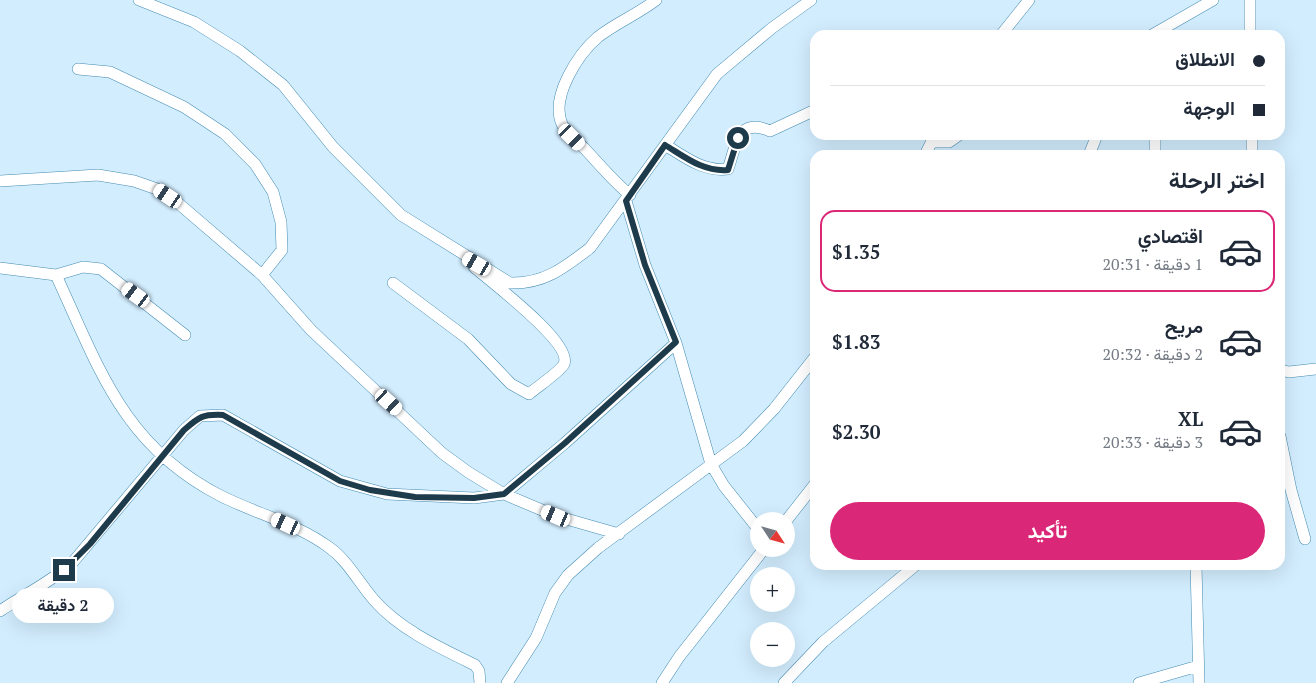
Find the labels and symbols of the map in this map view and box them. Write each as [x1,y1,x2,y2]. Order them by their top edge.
car [556,121,587,153]
route start [727,127,749,149]
car [151,181,184,211]
car [460,250,493,278]
car [119,280,152,310]
car [372,386,405,418]
car [539,503,572,529]
car [269,511,302,537]
north arrow [750,512,795,558]
route end [53,559,75,581]
callout: 2 دقيقة [13,588,115,622]

